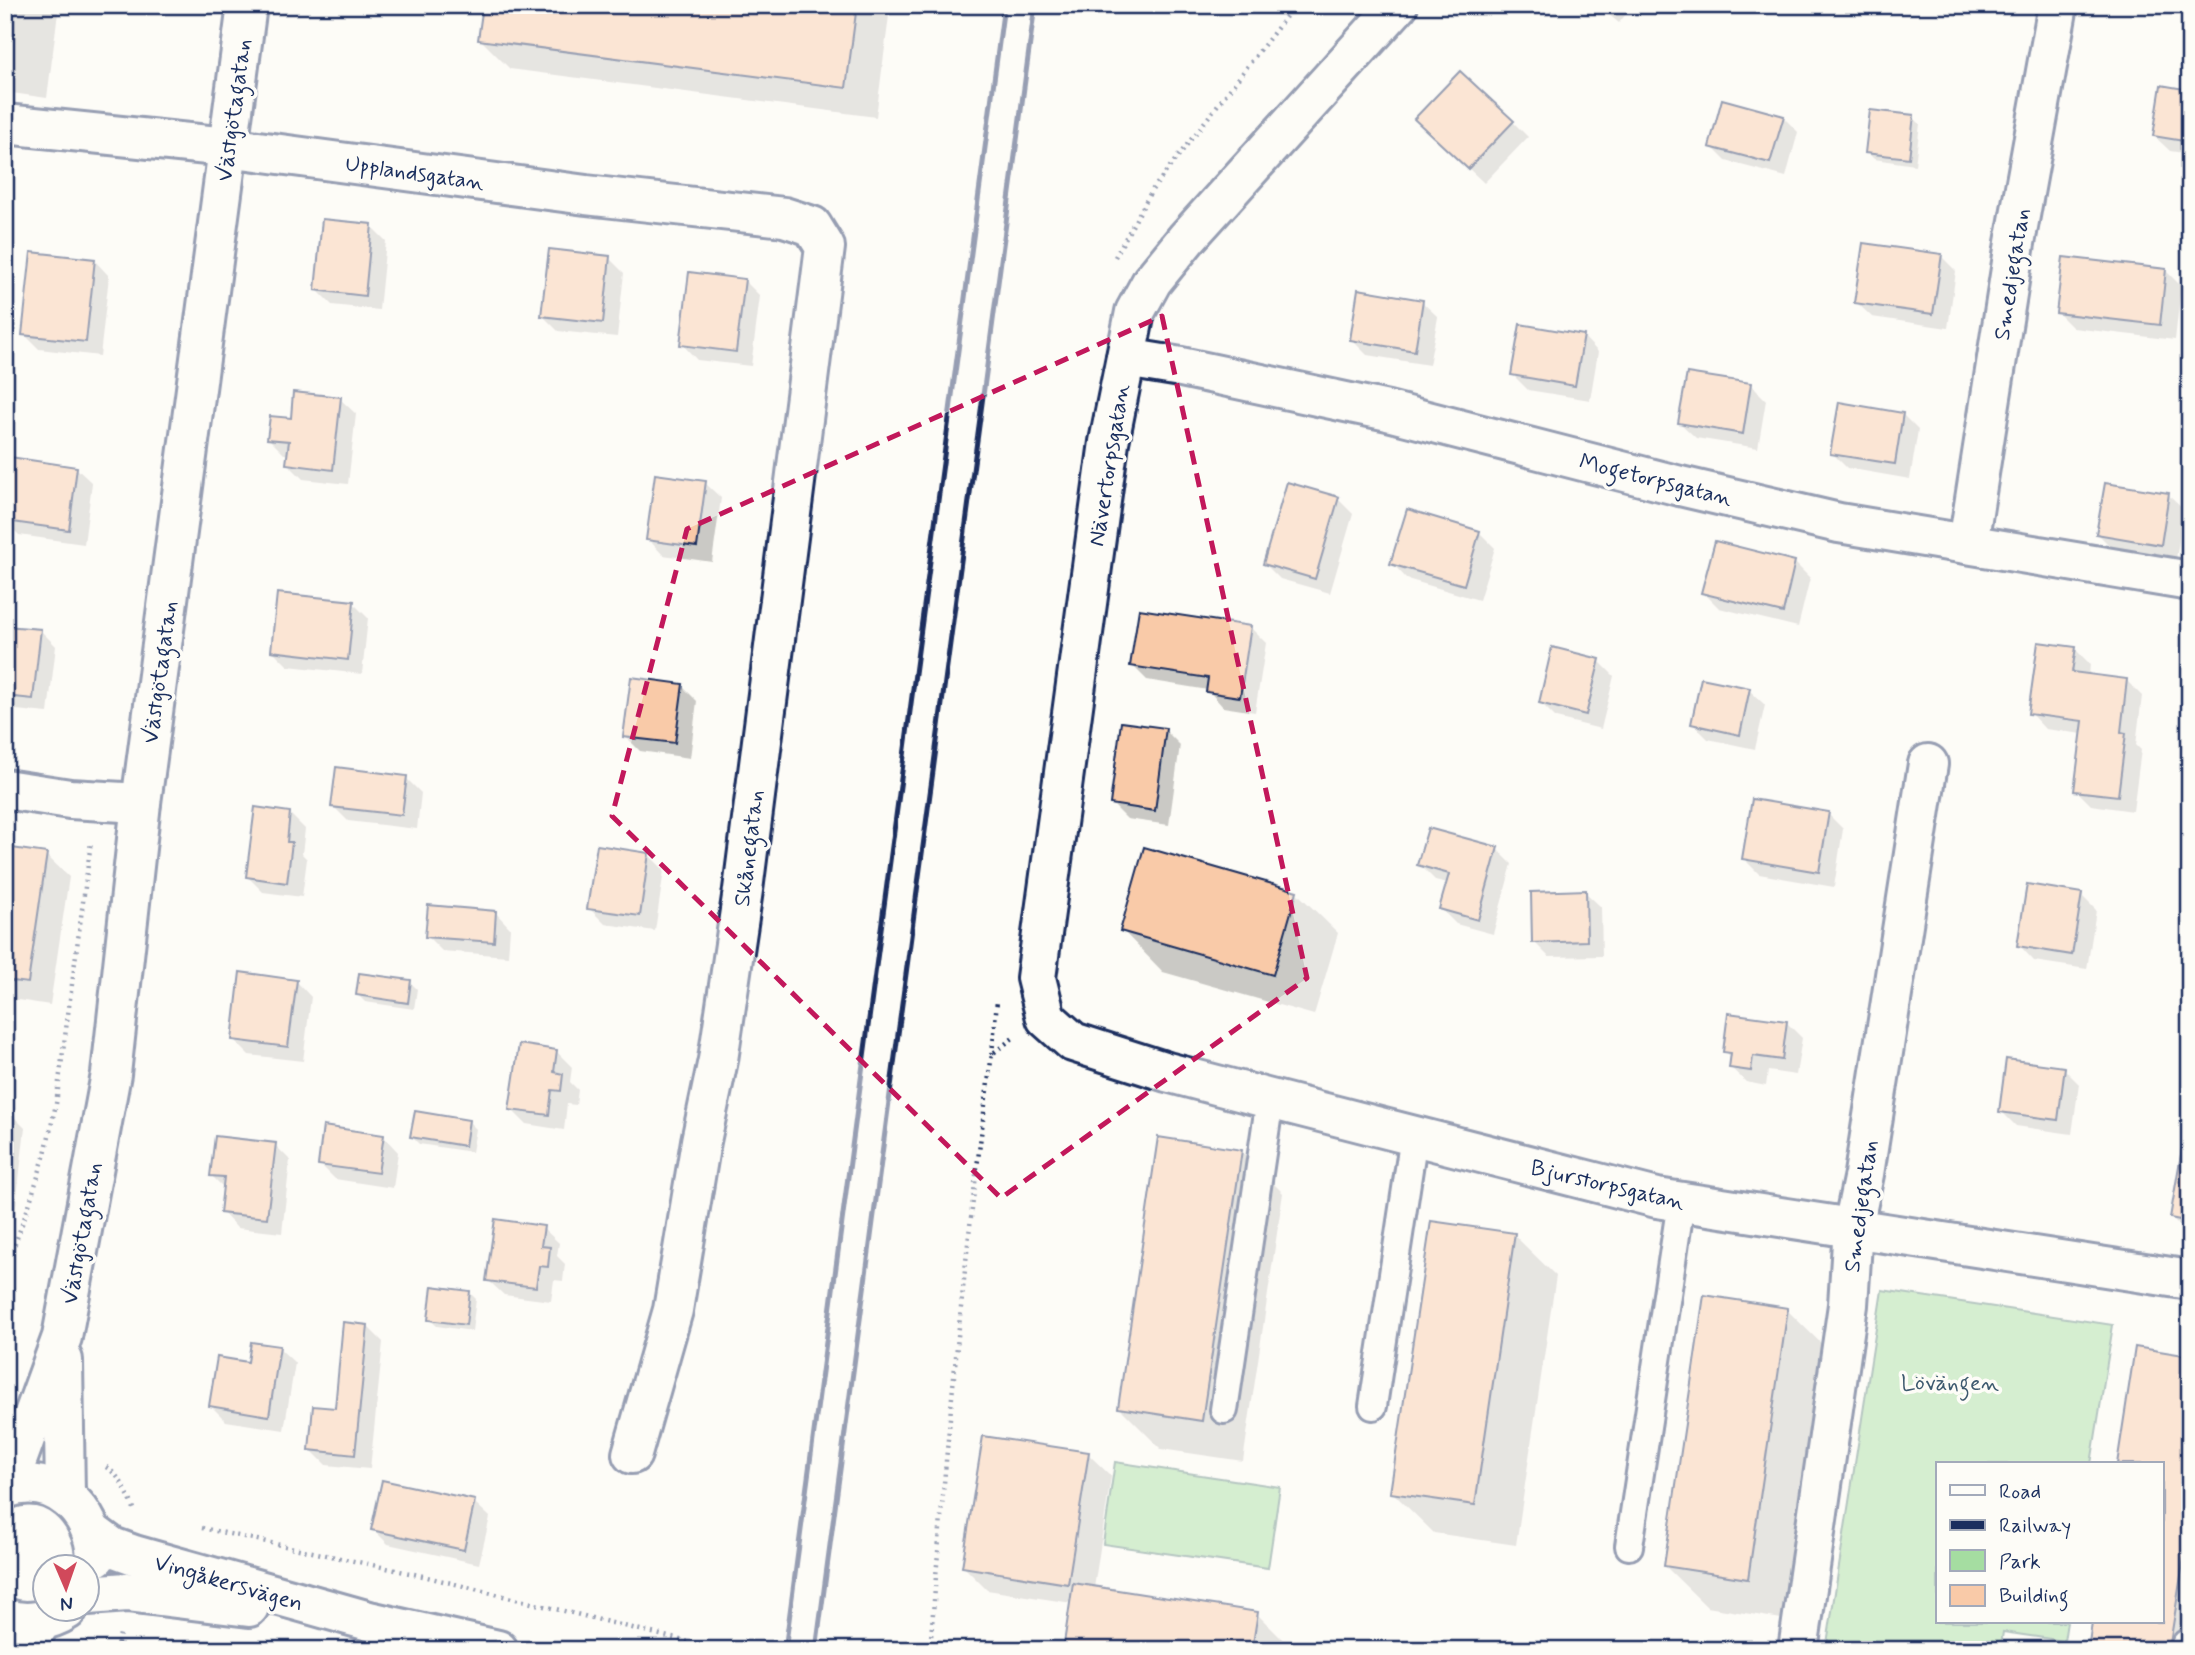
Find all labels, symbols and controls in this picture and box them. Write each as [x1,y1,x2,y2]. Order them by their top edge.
street label: Västgötagatan [210,37,262,184]
street label: Upplandsgatan [343,149,486,199]
street label: Smedjegatan [1988,206,2040,343]
street label: Nävertorpsgatan [1082,382,1138,549]
street label: Mogetorpsgatan [1575,447,1735,516]
street label: Västgötagatan [136,599,188,746]
street label: Skånegatan [728,788,774,908]
street label: Smedjegatan [1838,1138,1888,1275]
street label: Bjurstorpsgatan [1527,1154,1688,1218]
street label: Västgötagatan [56,1160,112,1307]
park label: Lövängen [1901,1369,1999,1401]
legend [1936,1462,2164,1624]
text: Road [1999,1478,2041,1506]
text: Railway [1999,1512,2071,1540]
street label: Vingåkersvägen [150,1548,306,1621]
text: Park [1999,1548,2041,1576]
north arrow [32,1554,102,1624]
text: Building [1999,1582,2069,1612]
text: N [60,1591,73,1616]

